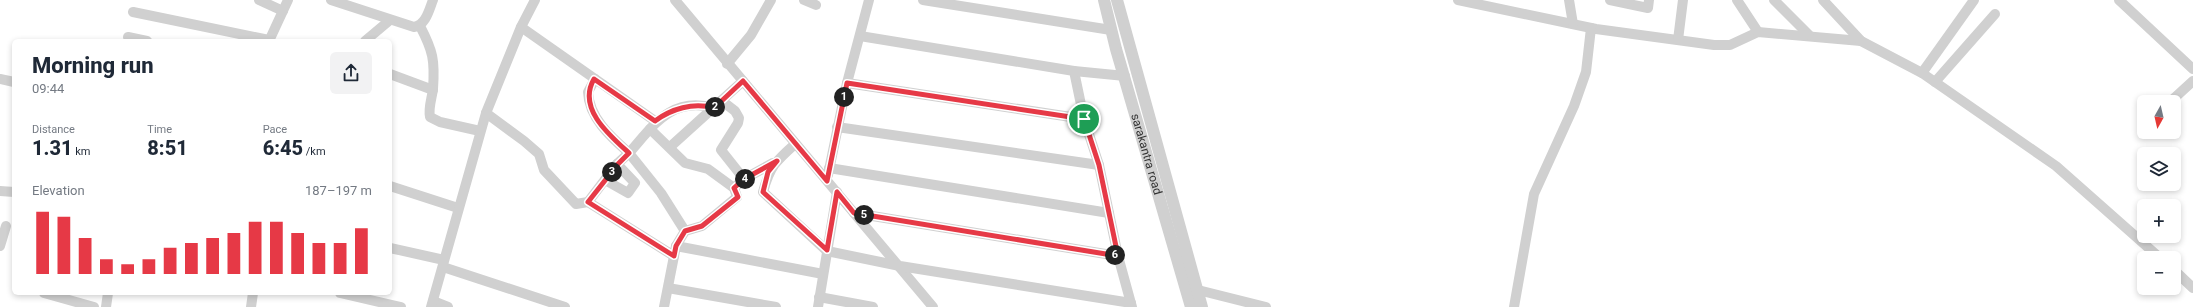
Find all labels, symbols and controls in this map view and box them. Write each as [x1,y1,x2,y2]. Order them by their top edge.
button: share [330,52,372,94]
text: Morning run [32,53,154,78]
text: 09:44 [32,81,64,96]
pin: 1 [834,87,854,107]
text: 1 [841,90,847,103]
north arrow [2137,95,2181,139]
map controls [2137,95,2181,295]
pin: 2 [705,97,725,117]
text: 2 [712,100,718,113]
pin [1067,102,1101,136]
icon: arrive [1073,108,1095,130]
street label: sarakantra road [1128,112,1165,196]
text: Distance [32,123,75,136]
text: Time [147,123,172,136]
text: Pace [263,123,287,136]
text: 1.31 [32,136,73,160]
text: 8:51 [147,136,188,160]
text: 6:45 [263,136,303,160]
text: km [73,145,90,158]
text: /km [303,145,326,158]
button: layers [2137,147,2181,191]
pin: 3 [602,162,622,182]
text: 3 [609,165,615,178]
pin: 4 [735,169,755,189]
text: 4 [742,172,748,185]
text: Elevation [32,183,85,198]
text: 187–197 m [305,183,372,198]
button: + [2137,199,2181,243]
pin: 5 [854,205,874,225]
text: 5 [861,208,867,221]
pin: 6 [1105,245,1125,265]
text: 6 [1112,248,1118,261]
button: − [2137,251,2181,295]

